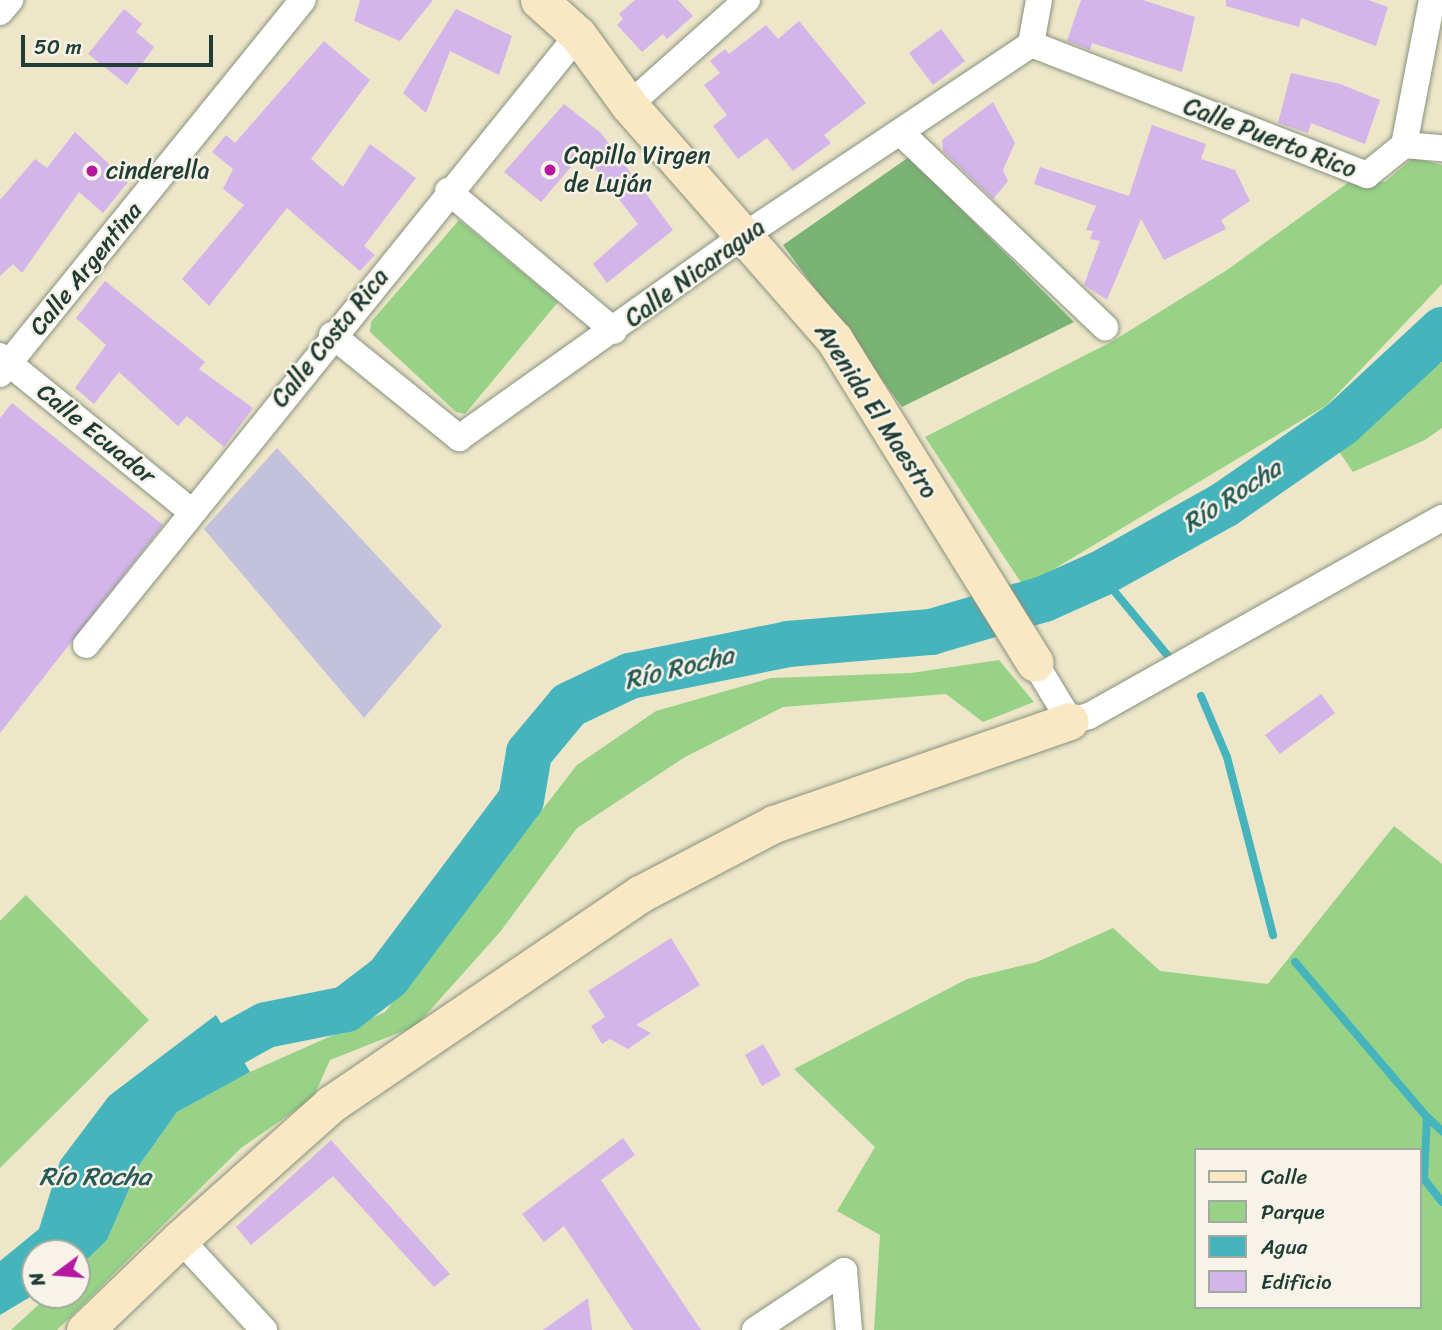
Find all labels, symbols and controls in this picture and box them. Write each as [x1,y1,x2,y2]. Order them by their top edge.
scale bar [24,21,217,65]
text: 50 m [34,28,82,66]
street label: Calle Puerto Rico [1179,92,1361,184]
place label: Capilla Virgen de Luján [564,142,710,198]
place label: cinderella [106,157,210,185]
marker: Capilla Virgen de Luján [542,162,558,178]
marker: cinderella [84,163,100,179]
street label: Calle Argentina [23,196,149,342]
street label: Calle Nicaragua [620,213,770,333]
street label: Calle Costa Rica [265,262,395,414]
street label: Avenida El Maestro [809,318,943,504]
street label: Calle Ecuador [31,378,161,490]
water label: Río Rocha [1177,453,1287,539]
water label: Río Rocha [621,639,737,697]
legend [1194,1148,1421,1309]
text: Calle [1261,1158,1307,1196]
water label: Río Rocha [39,1161,151,1193]
text: Parque [1261,1193,1325,1231]
text: Agua [1261,1228,1307,1266]
north arrow [21,1239,91,1309]
text: Edificio [1261,1263,1332,1301]
text: N [20,1269,55,1290]

